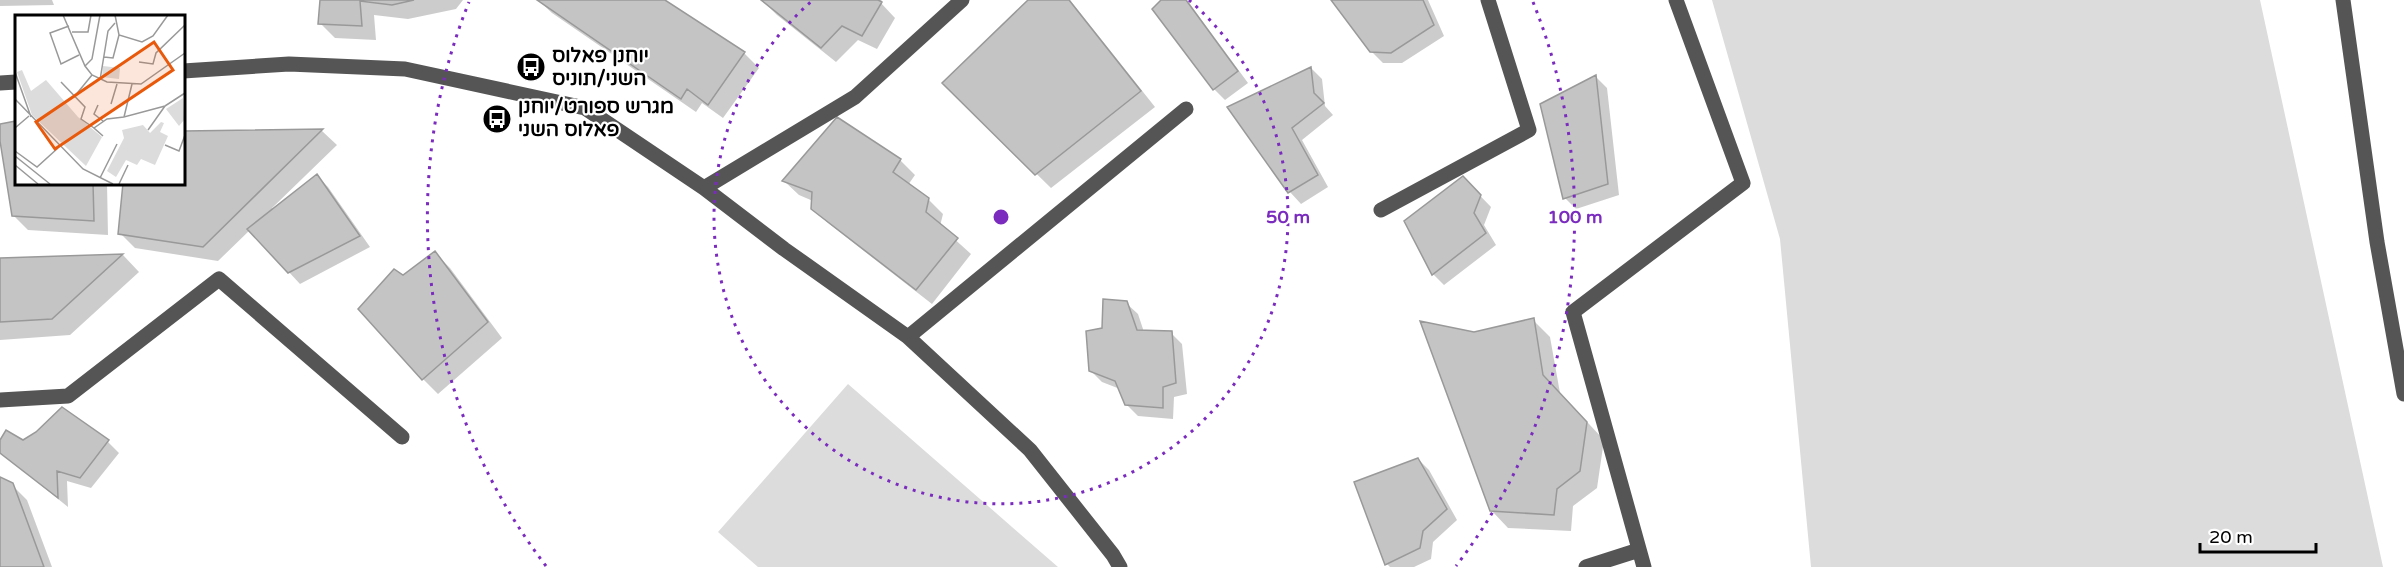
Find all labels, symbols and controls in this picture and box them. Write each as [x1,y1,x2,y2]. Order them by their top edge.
inset map [15,15,184,184]
place label: יוחנן פאלוס השני/תוניס [552,44,649,91]
bus stop icon: יוחנן פאלוס השני/תוניס [515,51,547,83]
place label: מגרש ספורט/יוחנן פאלוס השני [518,95,674,142]
bus stop icon: מגרש ספורט/יוחנן פאלוס השני [481,103,513,135]
text: 50 m [1266,206,1310,228]
text: 100 m [1547,206,1603,228]
centre of rings [991,207,1011,227]
scale bar [2200,516,2316,554]
text: 20 m [2209,526,2253,548]

